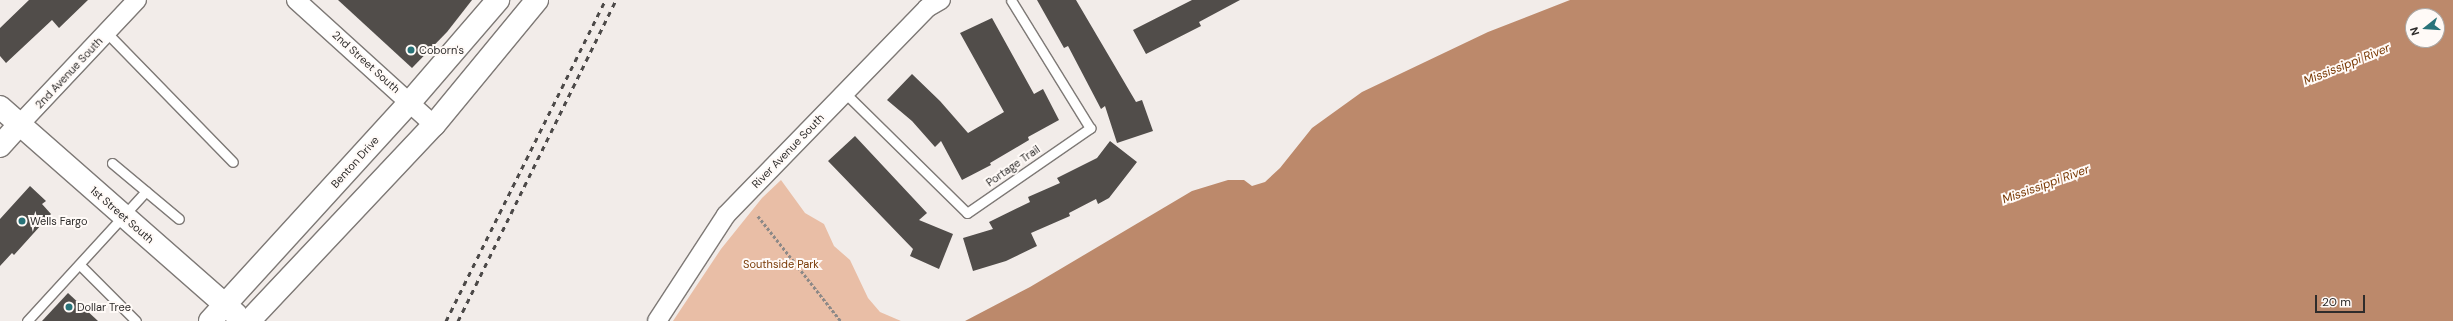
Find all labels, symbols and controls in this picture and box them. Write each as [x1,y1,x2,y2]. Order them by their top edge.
north arrow [2405,8,2445,48]
text: N [2407,25,2422,37]
street label: 2nd Street South [329,28,403,96]
street label: 2nd Avenue South [33,35,105,111]
water label: Mississippi River [2302,41,2392,89]
place label: Coborn's [419,43,464,57]
marker: Coborn's [406,45,416,55]
street label: River Avenue South [749,111,827,191]
street label: Benton Drive [328,133,382,191]
street label: Portage Trail [984,143,1042,189]
water label: Mississippi River [2000,163,2092,207]
street label: 1st Street South [88,184,156,246]
place label: Wells Fargo [30,214,88,228]
marker: Wells Fargo [17,216,27,226]
park label: Southside Park [743,257,819,271]
scale bar [2317,287,2367,313]
text: 20 m [2322,294,2351,310]
place label: Dollar Tree [77,300,131,314]
marker: Dollar Tree [64,302,74,312]

